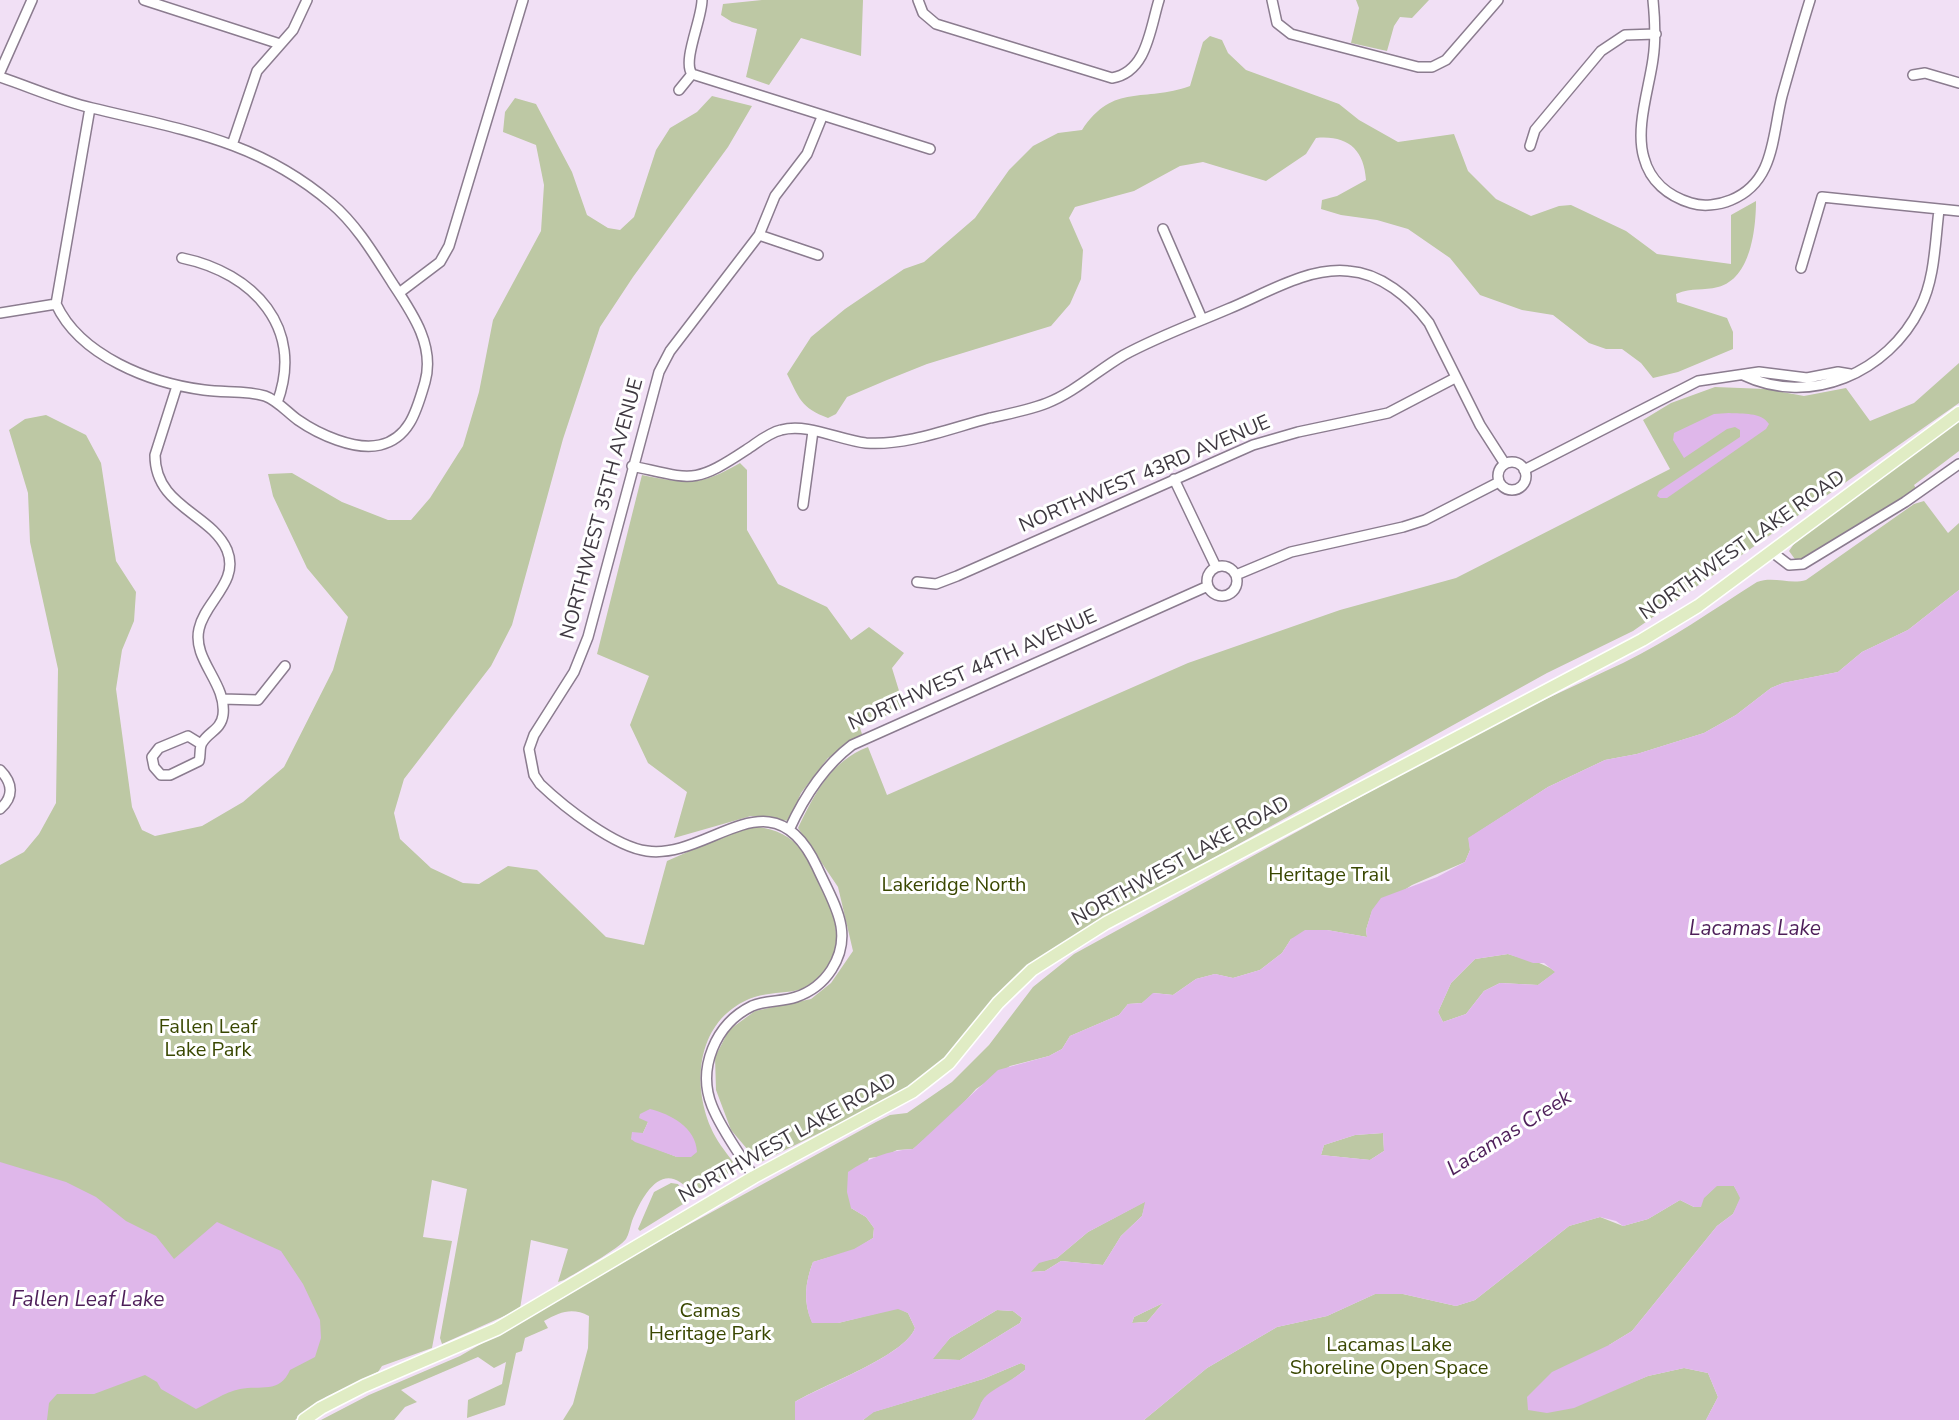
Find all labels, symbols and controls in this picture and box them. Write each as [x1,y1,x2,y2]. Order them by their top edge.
street label: NORTHWEST 35TH AVENUE [557,376,649,642]
street label: NORTHWEST 43RD AVENUE [1016,411,1274,539]
street label: NORTHWEST LAKE ROAD [1636,466,1850,626]
street label: NORTHWEST 44TH AVENUE [845,605,1101,737]
street label: NORTHWEST LAKE ROAD [1068,792,1294,932]
park label: Heritage Trail [1268,864,1390,888]
park label: Lakeridge North [882,874,1026,898]
water label: Lacamas Lake [1689,917,1821,943]
park label: Fallen Leaf Lake Park [159,1016,257,1063]
street label: NORTHWEST LAKE ROAD [675,1069,901,1209]
water label: Lacamas Creek [1443,1086,1577,1182]
water label: Fallen Leaf Lake [12,1288,164,1314]
park label: Camas Heritage Park [649,1300,771,1347]
park label: Lacamas Lake Shoreline Open Space [1290,1334,1488,1381]

